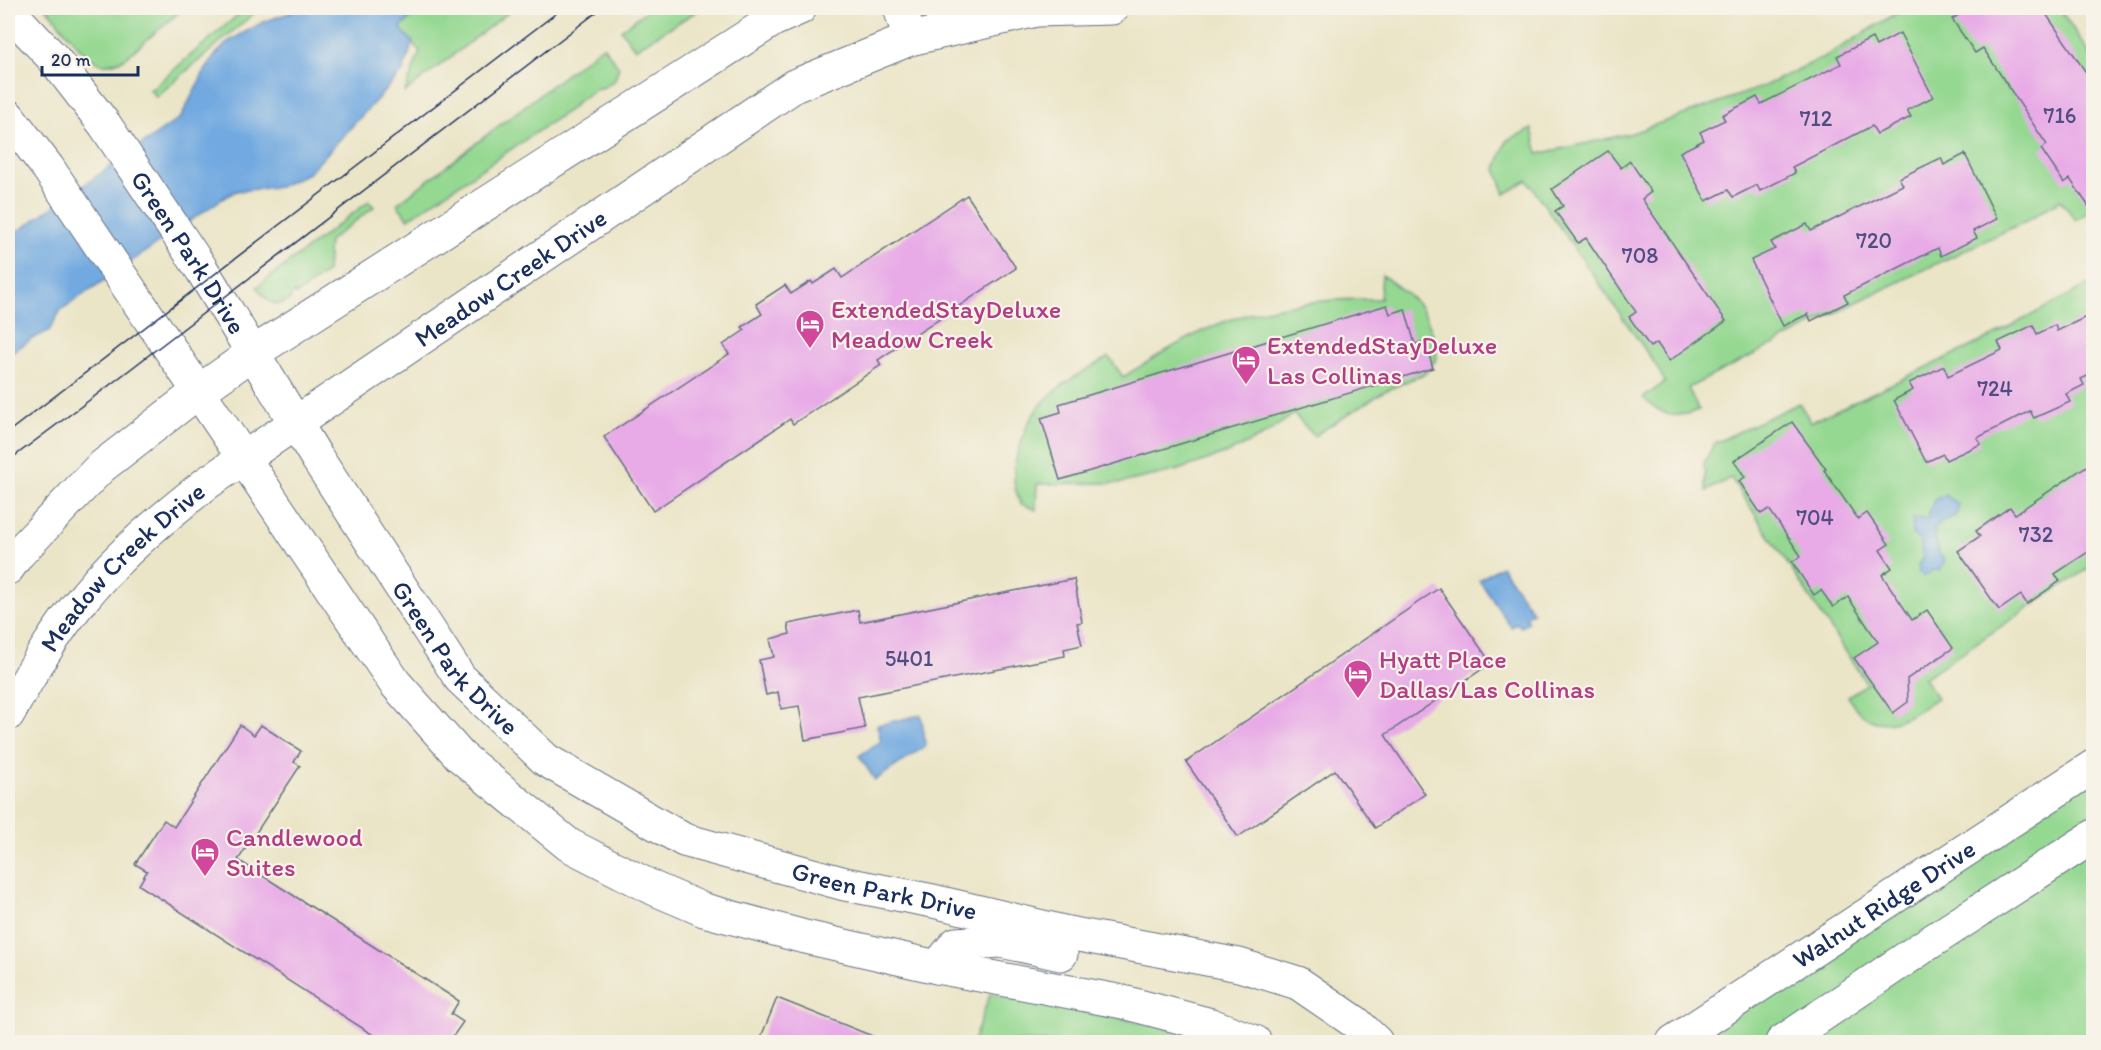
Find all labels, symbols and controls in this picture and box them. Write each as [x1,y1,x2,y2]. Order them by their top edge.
scale bar [42,39,138,77]
text: 20 m [51,49,91,71]
house number: 716 [2044,102,2076,129]
house number: 712 [1800,105,1833,132]
street label: Green Park Drive [124,164,253,340]
street label: Meadow Creek Drive [408,201,613,354]
house number: 720 [1856,227,1892,254]
house number: 708 [1622,242,1658,269]
place label: ExtendedStayDeluxe Meadow Creek [831,293,1061,355]
hotel icon: ExtendedStayDeluxe Meadow Creek [794,308,826,350]
place label: ExtendedStayDeluxe Las Collinas [1267,329,1497,391]
hotel icon: ExtendedStayDeluxe Las Collinas [1230,344,1262,386]
house number: 724 [1977,375,2013,402]
street label: Meadow Creek Drive [33,475,211,658]
house number: 704 [1796,504,1834,531]
house number: 732 [2019,521,2054,548]
street label: Green Park Drive [385,574,526,742]
place label: Hyatt Place Dallas/Las Collinas [1379,643,1595,705]
house number: 5401 [885,645,933,672]
hotel icon: Hyatt Place Dallas/Las Collinas [1342,658,1374,700]
place label: Candlewood Suites [226,821,363,883]
street label: Walnut Ridge Drive [1786,832,1981,975]
hotel icon: Candlewood Suites [189,836,221,878]
street label: Green Park Drive [788,854,980,927]

